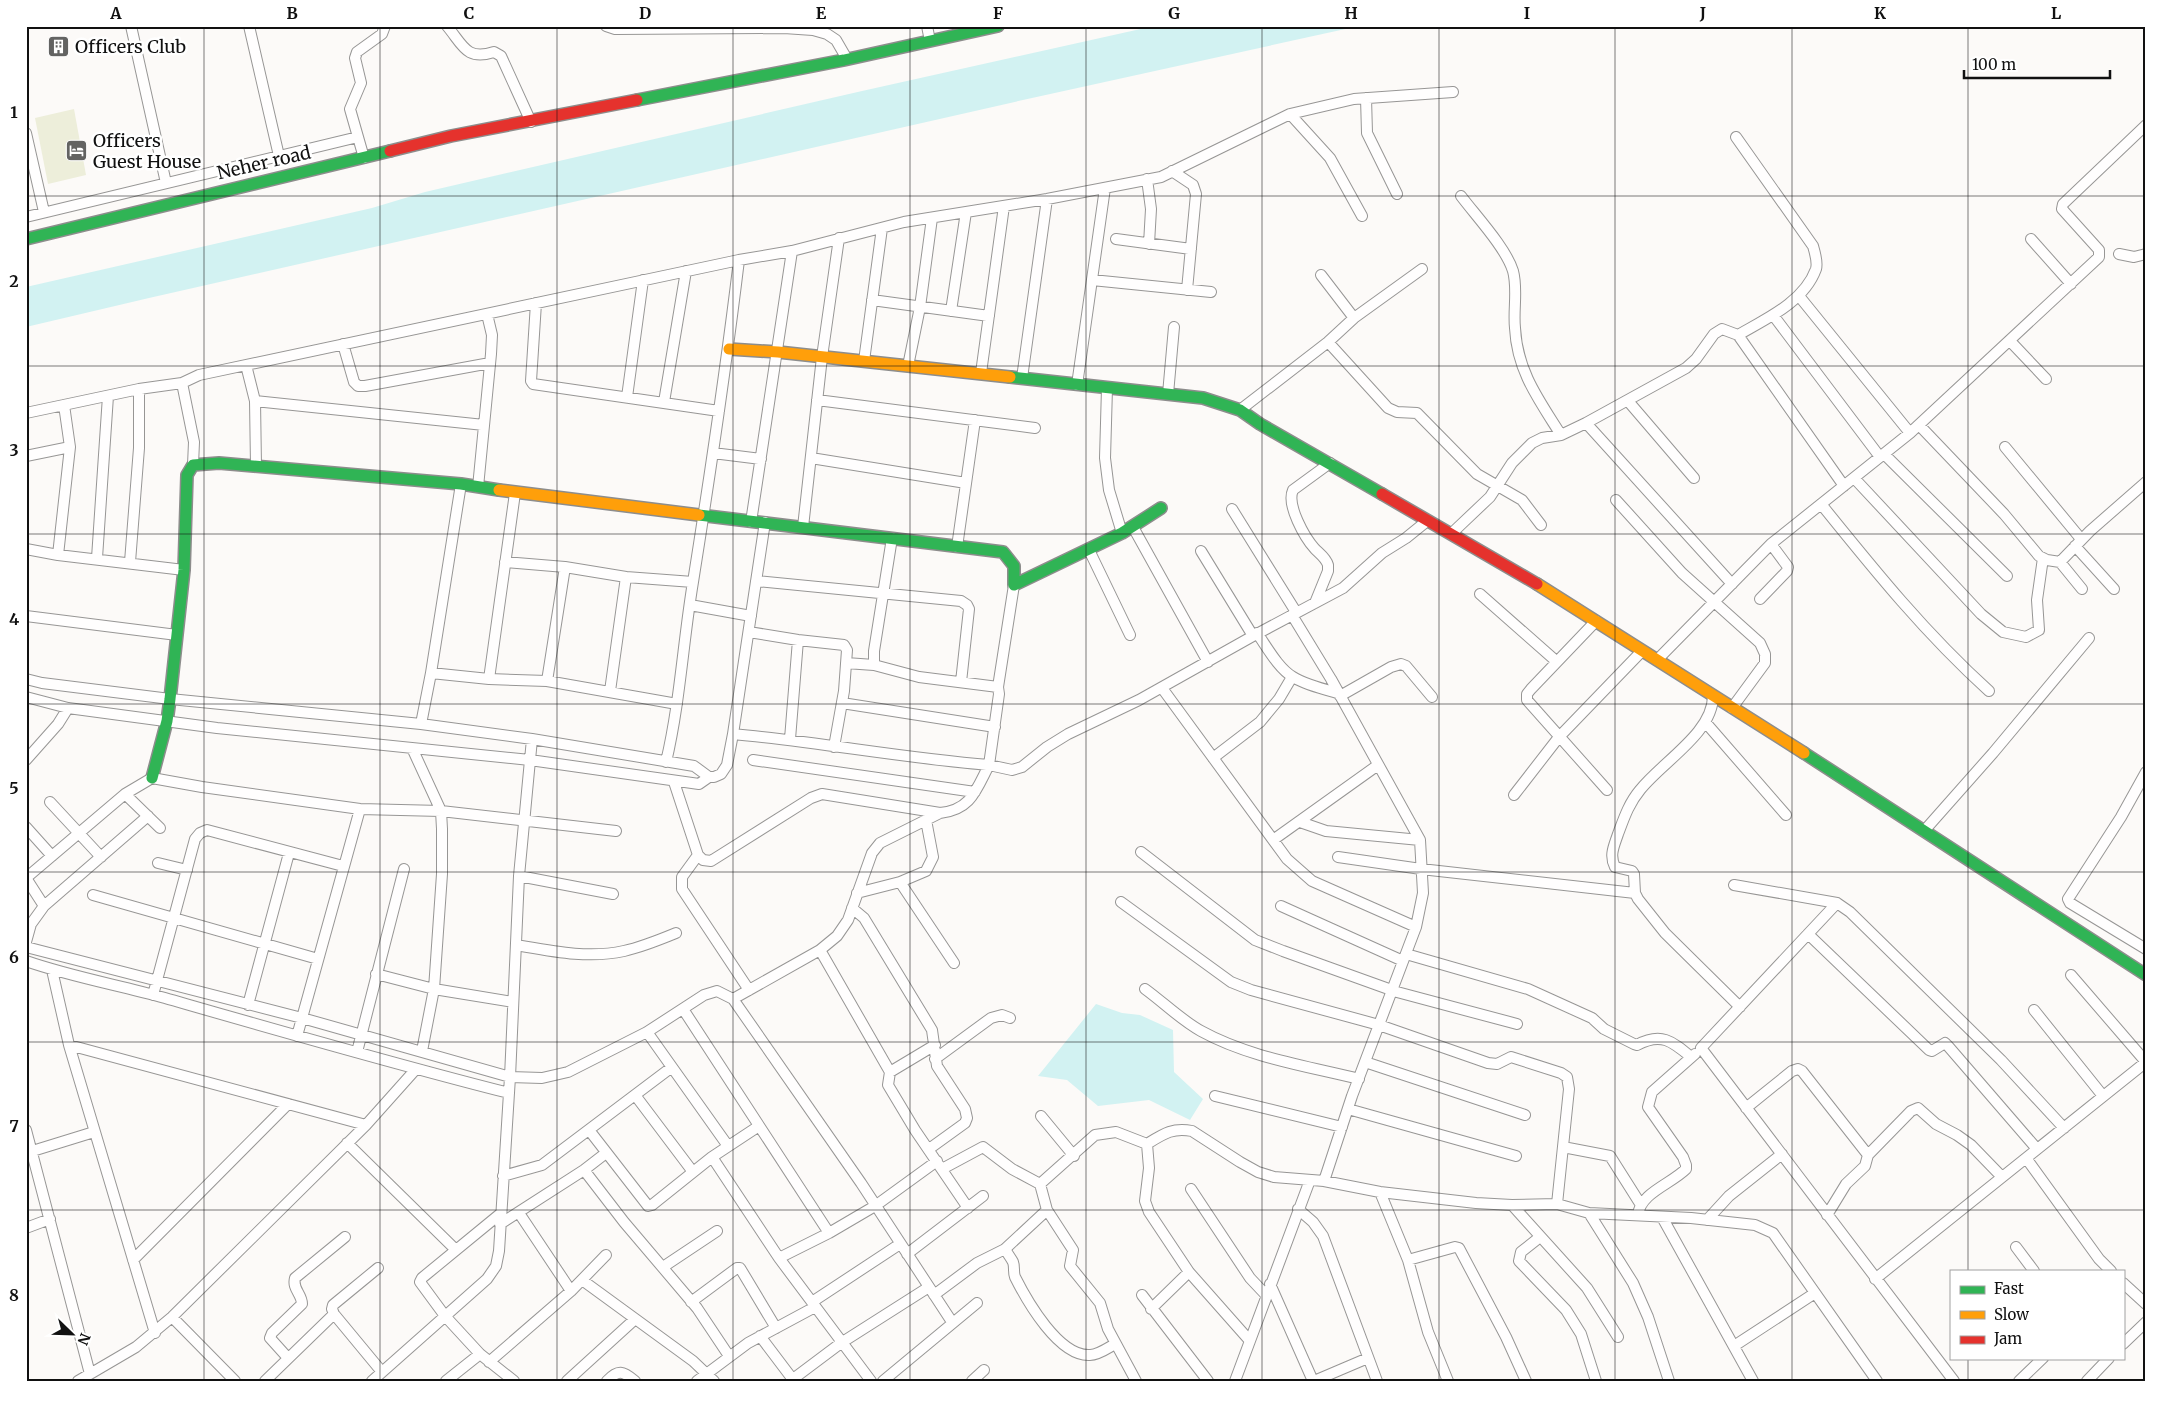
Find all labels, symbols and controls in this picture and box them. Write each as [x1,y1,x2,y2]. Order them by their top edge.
text: A [109,3,122,23]
text: B [286,3,298,23]
text: C [464,3,474,23]
text: D [639,3,651,23]
text: E [816,3,827,23]
text: F [993,3,1003,23]
text: G [1168,3,1180,23]
text: H [1344,3,1358,23]
text: I [1524,3,1530,23]
text: J [1699,3,1706,23]
text: K [1874,3,1886,23]
text: L [2051,3,2061,23]
building icon: Officers Club [47,35,71,59]
place label: Officers Club [75,35,186,58]
scale bar [1964,48,2111,80]
text: 100 m [1972,55,2016,74]
text: 1 [10,102,18,122]
place label: Officers Guest House [93,129,201,173]
hotel icon: Officers Guest House [65,139,89,163]
street label: Neher road [215,141,313,184]
text: 2 [9,271,19,291]
text: 3 [9,440,19,460]
text: 4 [9,609,19,629]
text: 5 [9,778,19,798]
text: 6 [9,947,19,967]
text: 7 [9,1116,19,1136]
legend [1950,1270,2124,1360]
text: Fast [1994,1279,2024,1298]
text: 8 [9,1285,19,1305]
text: Slow [1994,1305,2029,1324]
north arrow [48,1310,98,1360]
text: Jam [1993,1329,2022,1348]
text: N [74,1330,94,1348]

